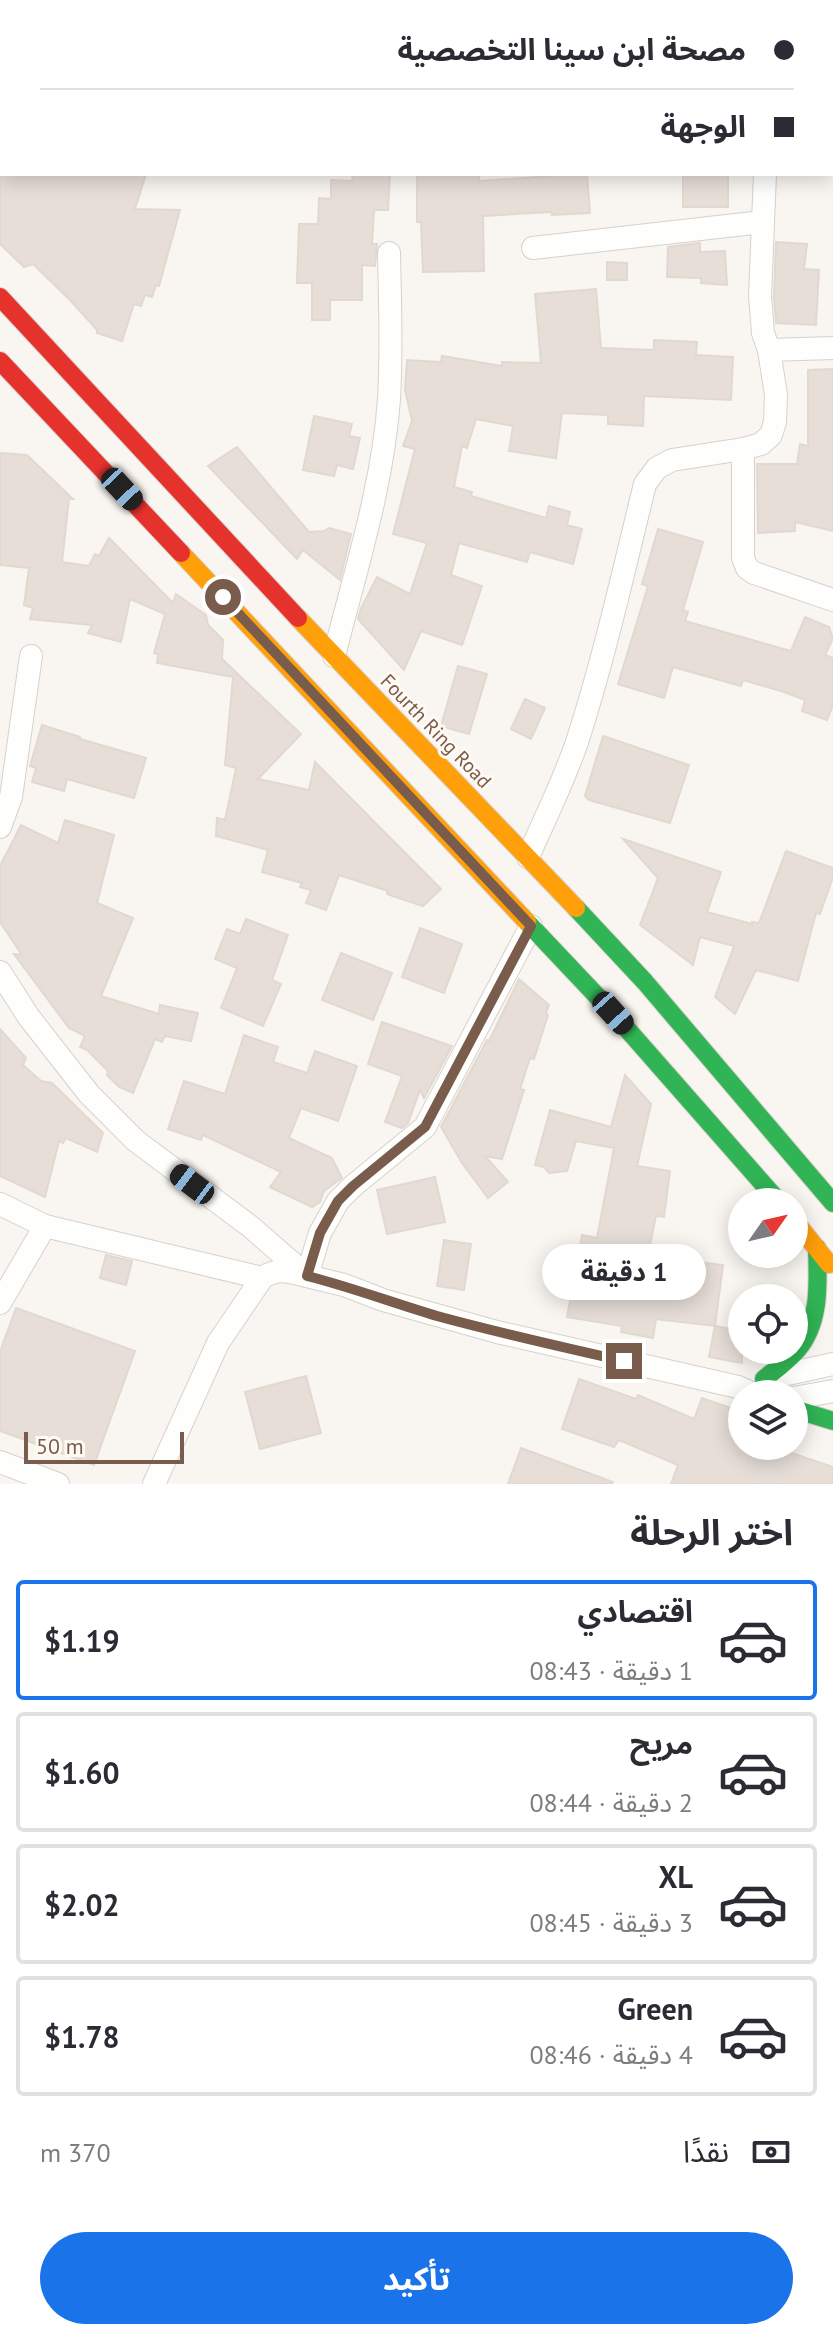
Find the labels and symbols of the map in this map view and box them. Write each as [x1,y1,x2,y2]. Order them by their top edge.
car [97,463,147,515]
route start [205,579,241,615]
street label: Fourth Ring Road [375,668,497,794]
car [588,987,638,1039]
car [166,1160,218,1208]
north arrow [728,1188,808,1268]
callout: 1 دقيقة [542,1245,706,1301]
route end [606,1343,642,1379]
scale bar [24,1428,184,1464]

